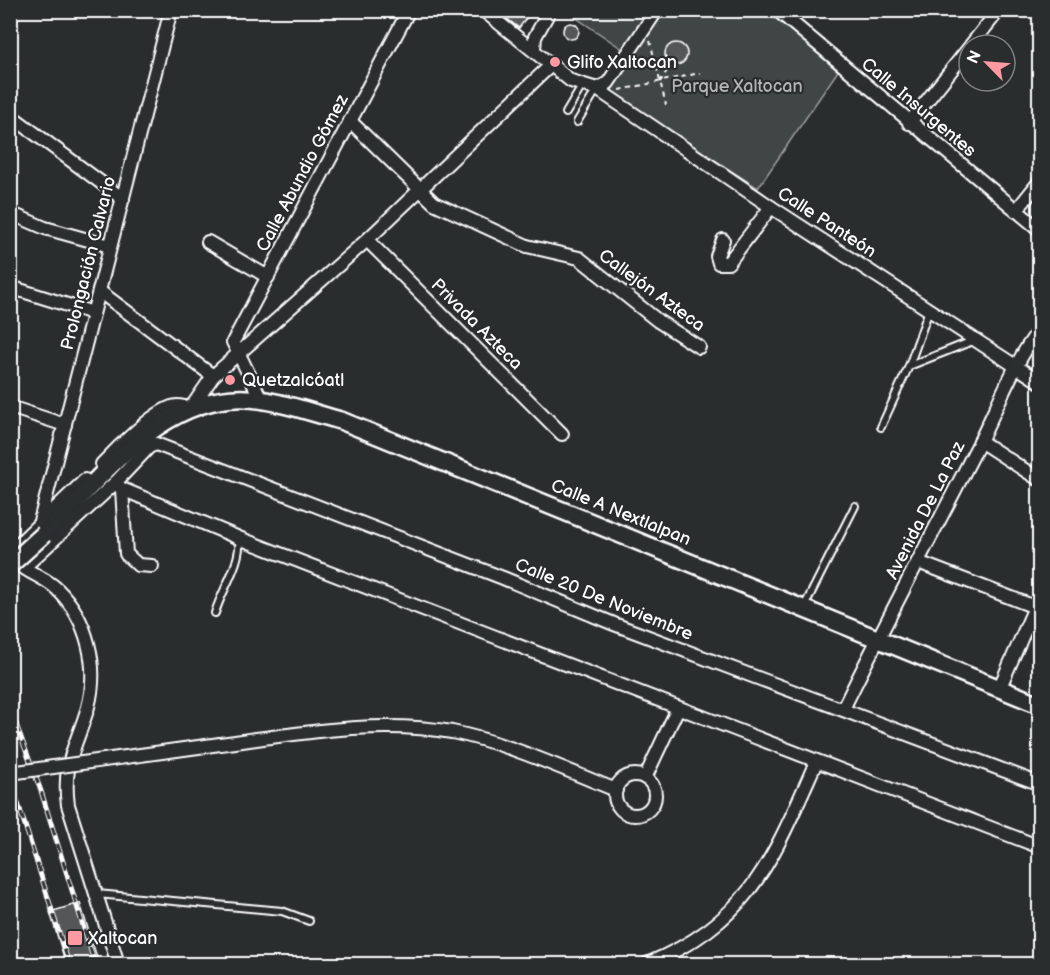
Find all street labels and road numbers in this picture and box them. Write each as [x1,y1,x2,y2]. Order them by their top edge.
street label: Calle Insurgentes [857,53,980,161]
street label: Calle Abundio Gómez [252,91,353,255]
street label: Prolongación Calvario [57,174,120,352]
street label: Calle Panteón [773,183,880,262]
street label: Callejón Azteca [595,245,709,336]
street label: Privada Azteca [427,274,527,374]
street label: Avenida De La Paz [882,437,969,583]
street label: Calle A Nextlalpan [548,475,694,550]
street label: Calle 20 De Noviembre [512,554,696,645]

